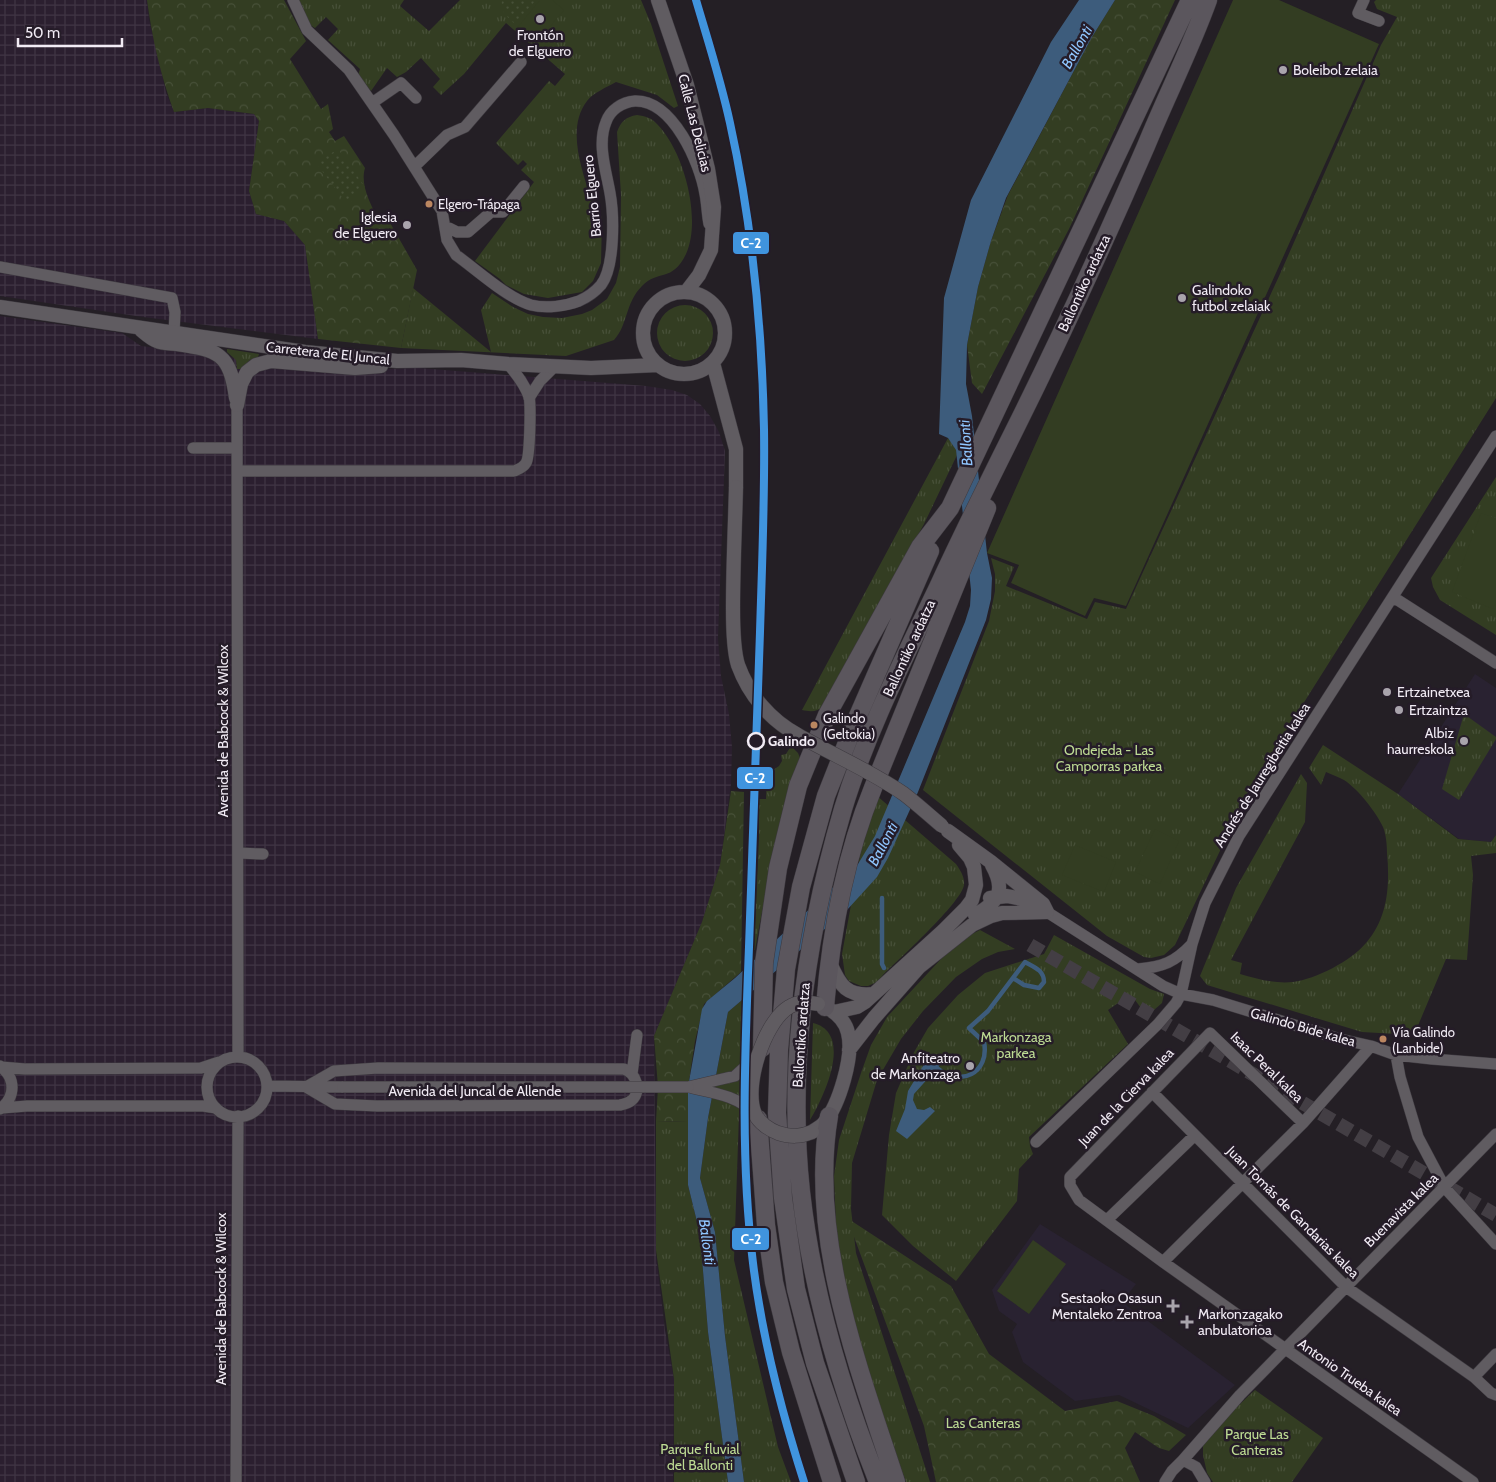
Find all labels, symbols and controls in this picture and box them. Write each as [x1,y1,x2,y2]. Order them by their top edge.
marker: Frontón de Elguero [534,13,546,25]
scale bar [18,15,121,47]
water label: Ballonti [1058,22,1097,72]
text: 50 m [25,24,60,42]
place label: Frontón de Elguero [509,26,572,60]
place label: Boleibol zelaia [1293,61,1378,79]
marker: Boleibol zelaia [1277,64,1289,76]
street label: Calle Las Delicias [674,72,716,174]
street label: Barrio Elguero [579,154,605,238]
place label: Elgero-Trápaga [438,196,520,212]
marker: Elgero-Trápaga [424,199,434,209]
place label: Iglesia de Elguero [334,208,397,242]
marker: Iglesia de Elguero [401,219,413,231]
line badge: C-2 [732,231,770,255]
street label: Ballontiko ardatza [1054,231,1114,334]
text: C-2 [740,234,762,252]
place label: Galindoko futbol zelaiak [1192,281,1271,315]
marker: Galindoko futbol zelaiak [1176,292,1188,304]
street label: Carretera de El Juncal [265,338,392,369]
water label: Ballonti [955,418,977,467]
street label: Ballontiko ardatza [879,596,939,699]
street label: Avenida de Babcock & Wilcox [214,644,232,817]
place label: Ertzainetxea [1397,683,1470,701]
marker: Ertzainetxea [1381,686,1393,698]
street label: Andrés de Jauregibeitia kalea [1210,699,1314,851]
place label: Ertzaintza [1409,701,1468,719]
marker: Ertzaintza [1393,704,1405,716]
place label: Galindo (Geltokia) [823,710,875,742]
marker: Galindo (Geltokia) [809,720,819,730]
place label: Albiz haurreskola [1387,724,1454,758]
marker: Galindo [747,732,765,750]
place label: Galindo [768,732,815,750]
marker: Albiz haurreskola [1458,735,1470,747]
park label: Ondejeda - Las Camporras parkea [1056,741,1162,775]
line badge: C-2 [736,766,774,790]
text: C-2 [744,769,766,787]
water label: Ballonti [864,819,902,869]
street label: Ballontiko ardatza [788,982,814,1088]
street label: Galindo Bide kalea [1248,1003,1358,1051]
place label: Vía Galindo (Lanbide) [1392,1024,1455,1056]
park label: Markonzaga parkea [981,1028,1052,1062]
street label: Isaac Peral kalea [1227,1028,1308,1107]
marker: Vía Galindo (Lanbide) [1378,1034,1388,1044]
street label: Juan de la Cierva kalea [1074,1044,1178,1151]
place label: Anfiteatro de Markonzaga [871,1049,960,1083]
marker: Anfiteatro de Markonzaga [964,1060,976,1072]
street label: Avenida del Juncal de Allende [388,1082,562,1100]
street label: Juan Tomás de Gandarias kalea [1222,1141,1363,1282]
street label: Buenavista kalea [1360,1169,1442,1251]
street label: Avenida de Babcock & Wilcox [212,1212,230,1385]
water label: Ballonti [695,1218,719,1267]
line badge: C-2 [731,1227,770,1251]
text: C-2 [740,1230,762,1248]
place label: Sestaoko Osasun Mentaleko Zentroa [1052,1289,1162,1323]
marker: Sestaoko Osasun Mentaleko Zentroa [1166,1299,1180,1313]
place label: Markonzagako anbulatorioa [1198,1305,1283,1339]
marker: Markonzagako anbulatorioa [1180,1315,1194,1329]
street label: Antonio Trueba kalea [1294,1334,1406,1420]
park label: Las Canteras [946,1414,1020,1432]
park label: Parque Las Canteras [1225,1425,1289,1459]
park label: Parque fluvial del Ballonti [660,1440,740,1474]

